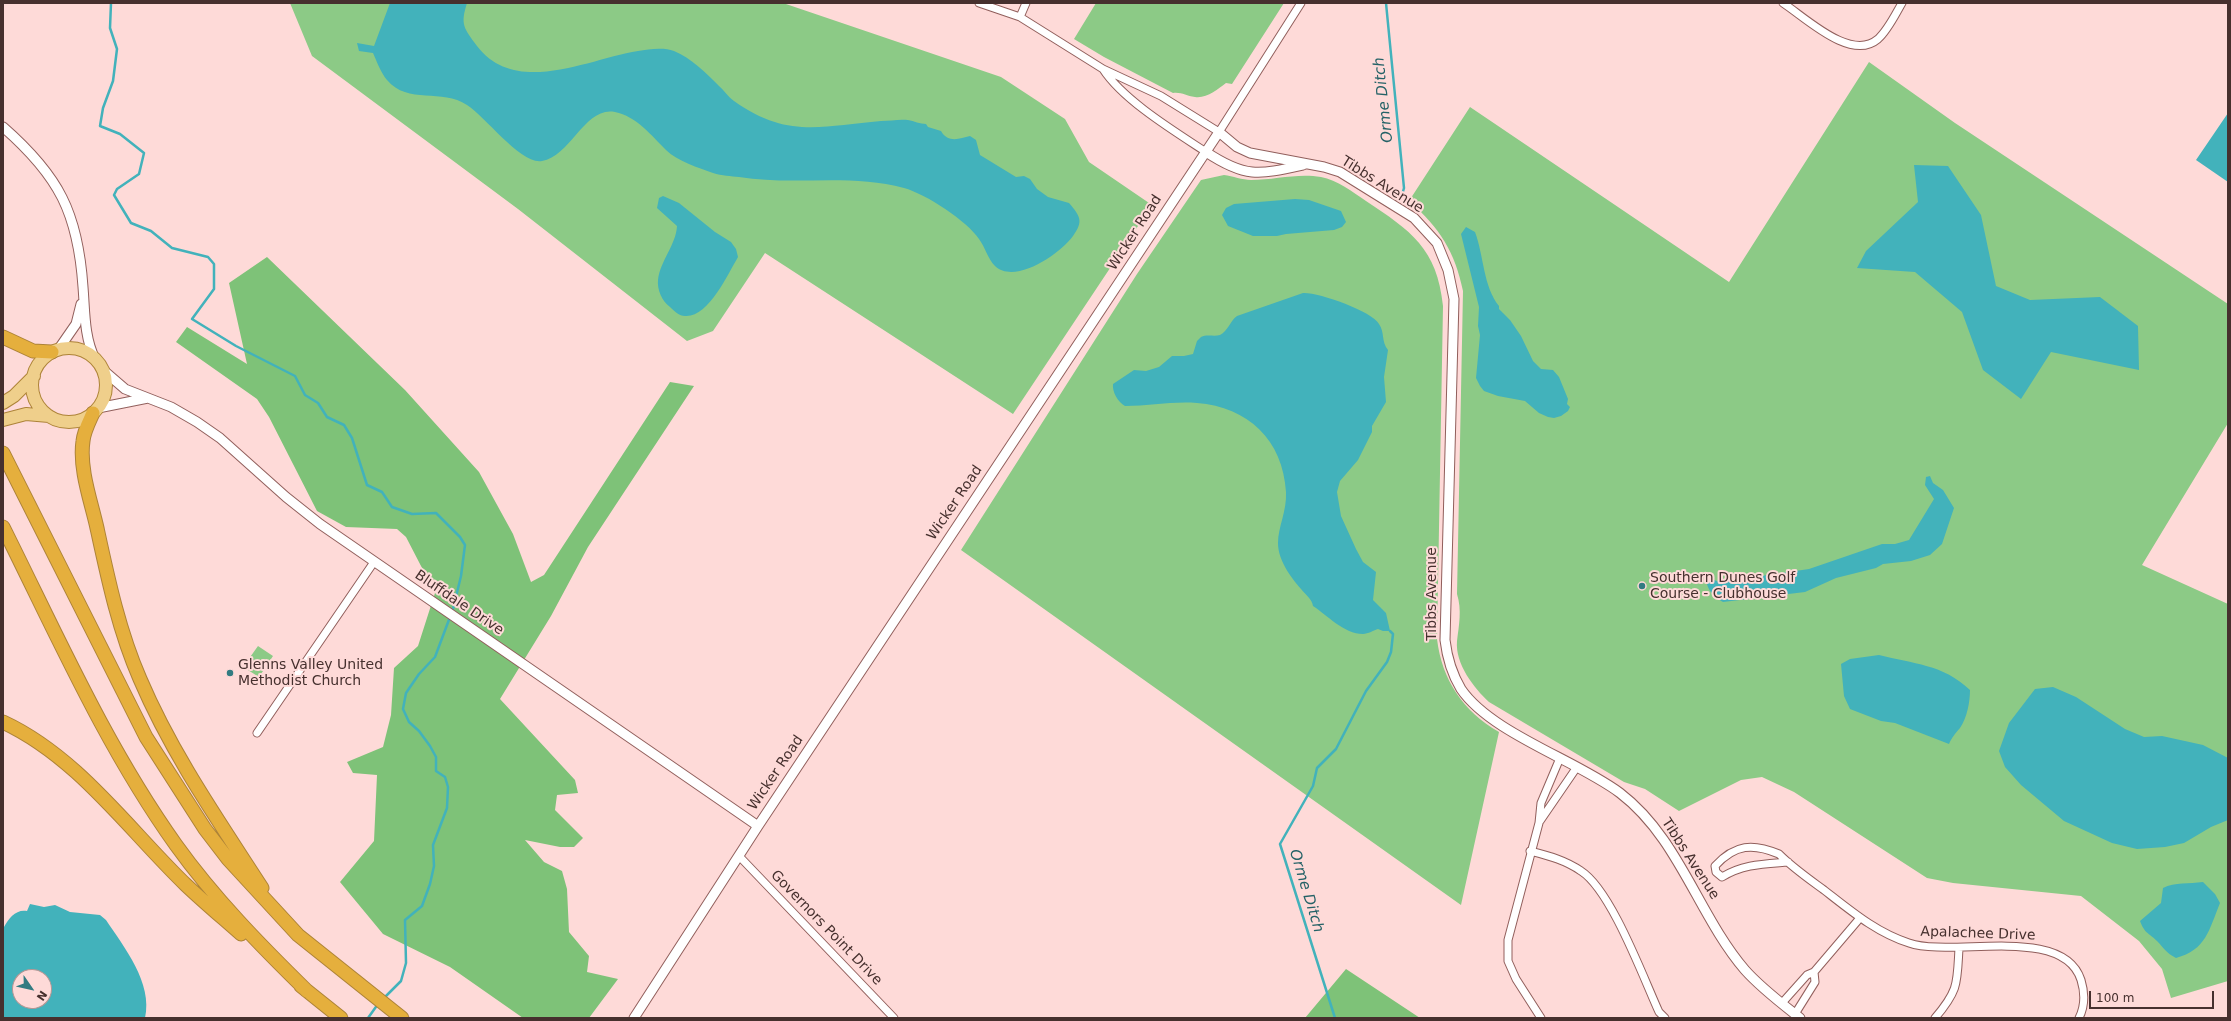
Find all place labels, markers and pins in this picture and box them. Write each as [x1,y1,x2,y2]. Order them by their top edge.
place label: Southern Dunes Golf Course - Clubhouse [1650,570,1795,602]
marker: Southern Dunes Golf Course - Clubhouse [1637,581,1647,591]
place label: Glenns Valley United Methodist Church [238,657,383,690]
marker: Glenns Valley United Methodist Church [225,668,235,678]

